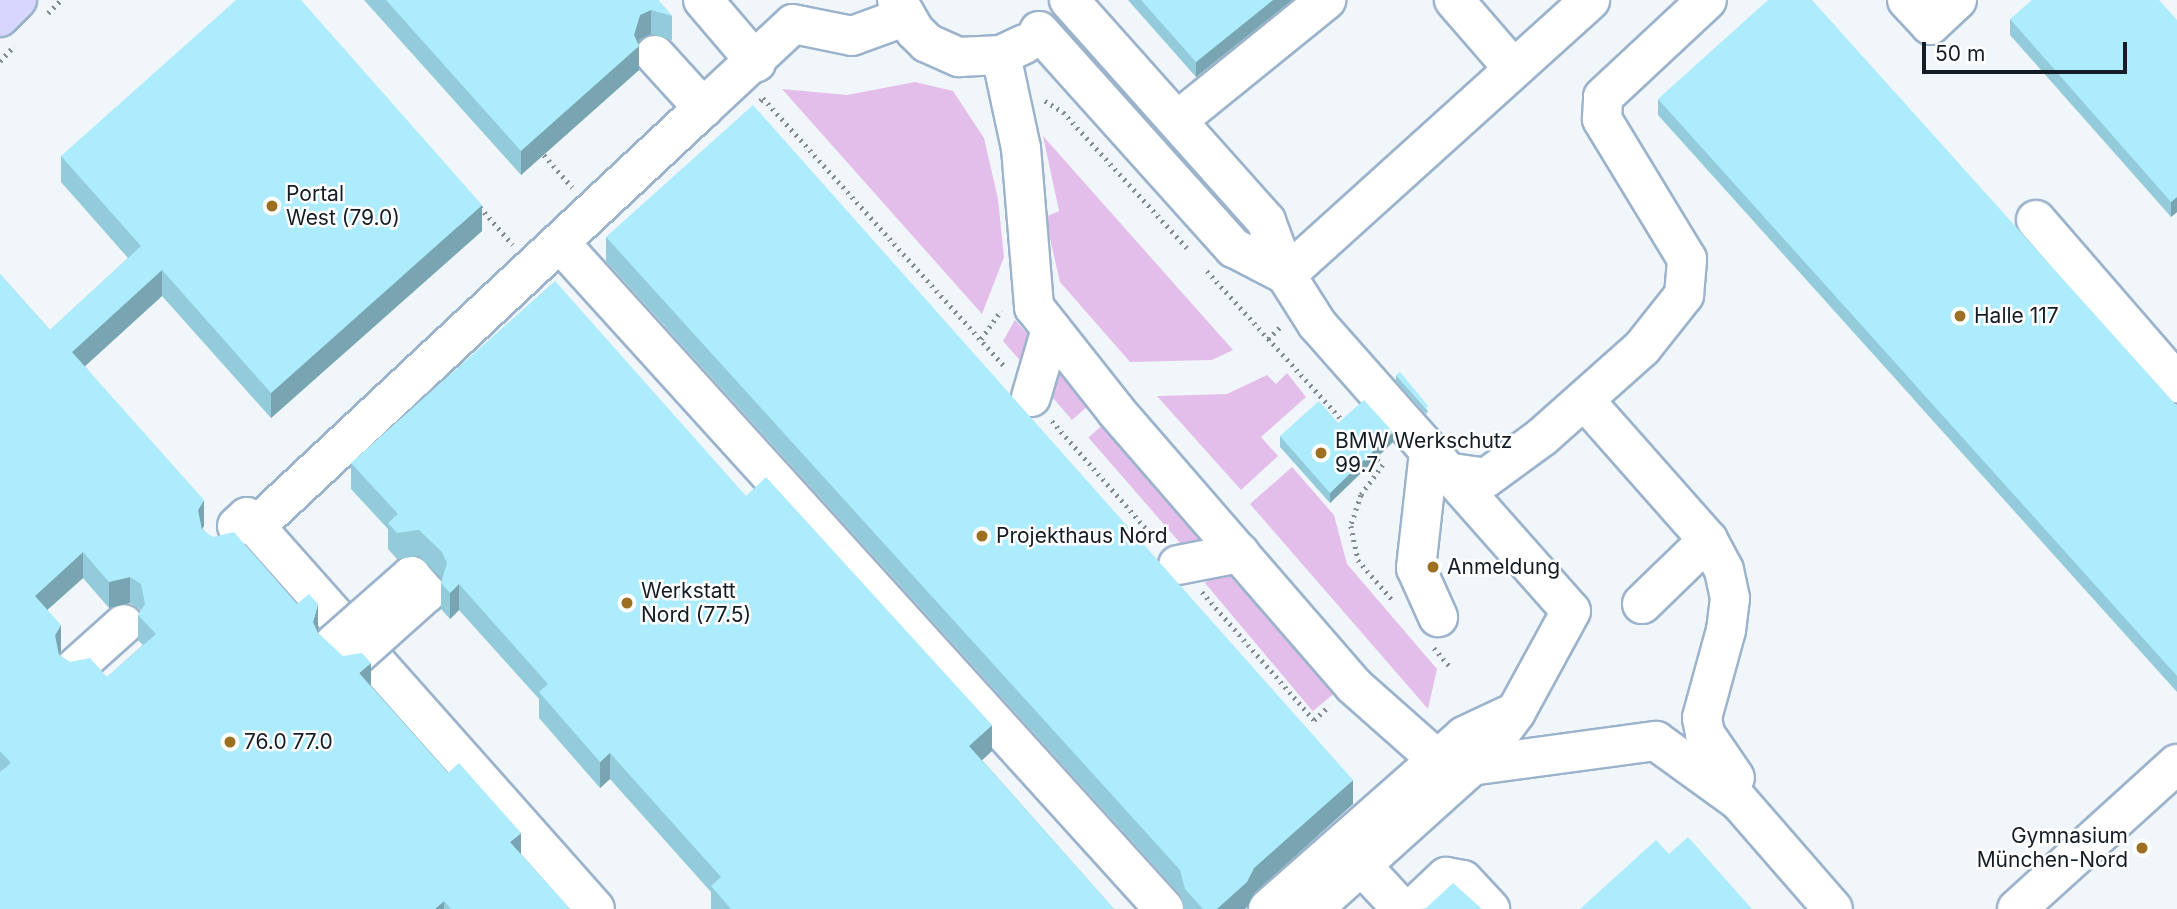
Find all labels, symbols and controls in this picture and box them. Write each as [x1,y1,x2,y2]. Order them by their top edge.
scale bar [1925,28,2130,72]
text: 50 m [1935,41,1985,66]
place label: Portal West (79.0) [286,181,400,231]
marker: Portal West (79.0) [264,198,280,214]
place label: Halle 117 [1974,303,2059,329]
marker: Halle 117 [1952,308,1968,324]
place label: BMW Werkschutz 99.7 [1335,428,1512,478]
marker: BMW Werkschutz 99.7 [1313,445,1329,461]
place label: Projekthaus Nord [996,523,1168,549]
marker: Projekthaus Nord [974,528,990,544]
place label: Anmeldung [1447,554,1560,580]
marker: Anmeldung [1425,559,1441,575]
place label: Werkstatt Nord (77.5) [641,578,751,628]
marker: Werkstatt Nord (77.5) [619,595,635,611]
place label: 76.0 77.0 [244,729,333,755]
marker: 76.0 77.0 [222,734,238,750]
place label: Gymnasium München-Nord [1977,823,2128,873]
marker: Gymnasium München-Nord [2134,840,2150,856]

